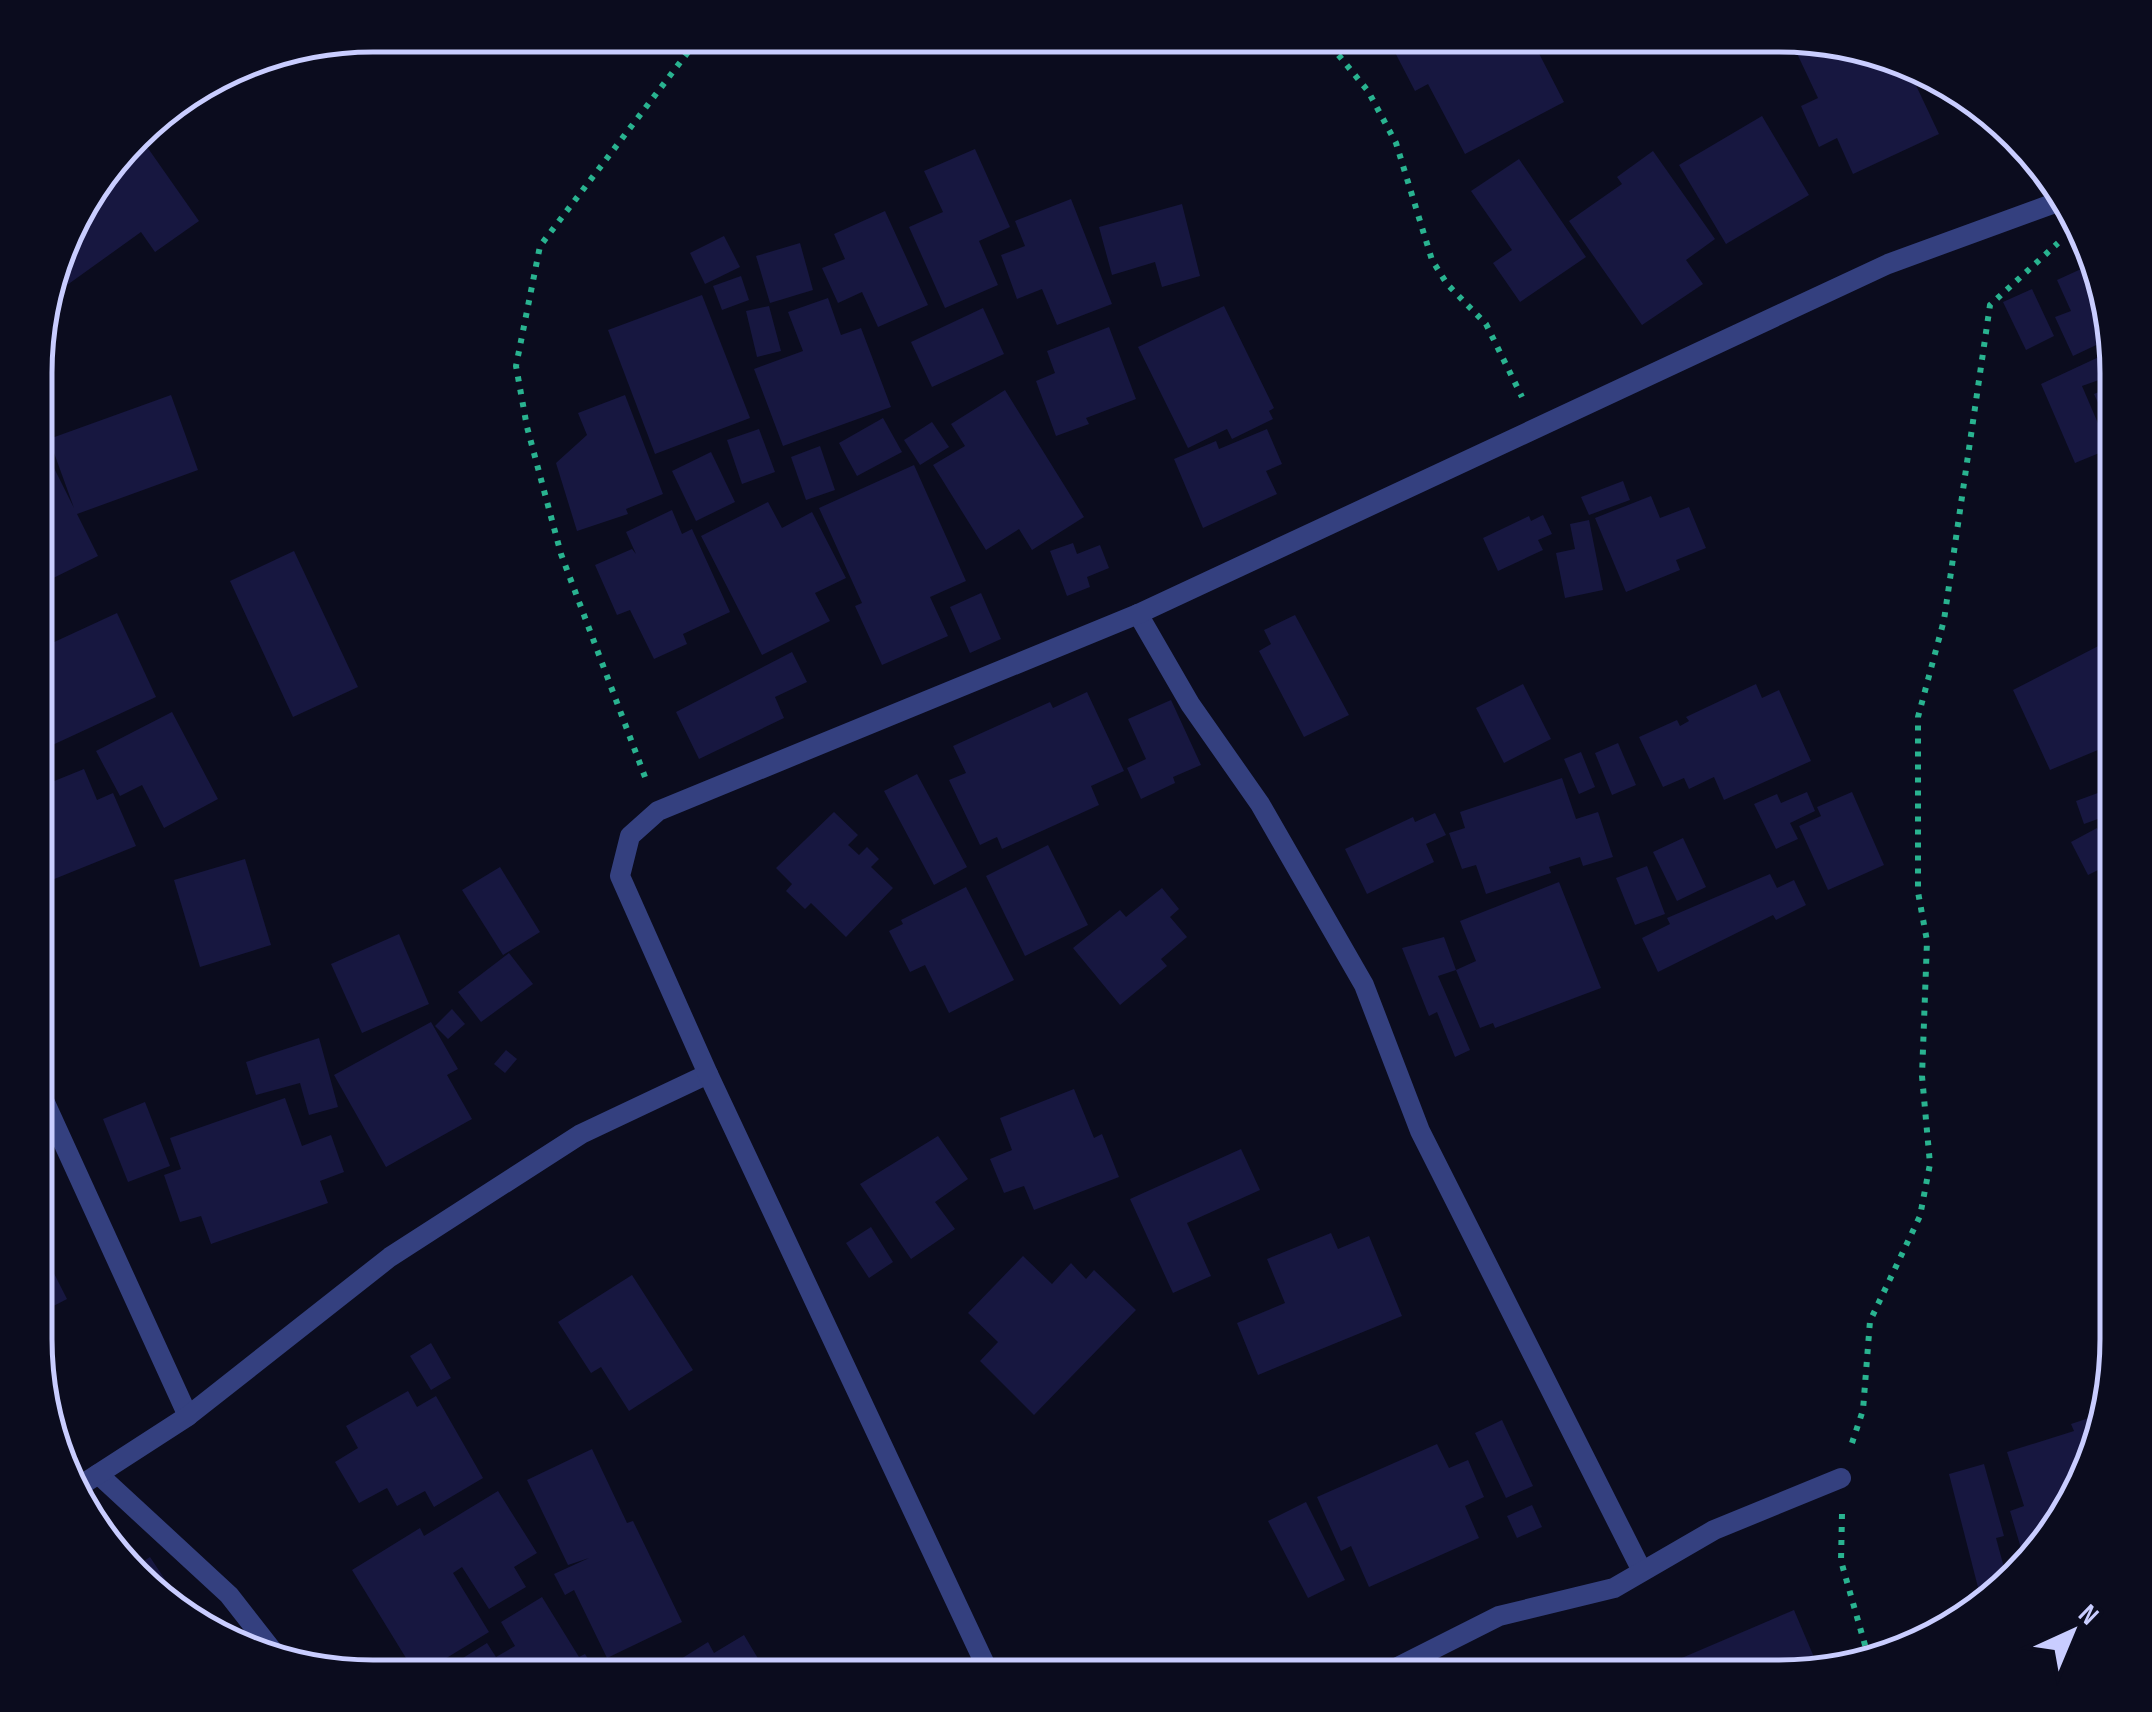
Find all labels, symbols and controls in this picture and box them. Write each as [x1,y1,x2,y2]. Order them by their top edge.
north arrow [2022,1582,2122,1682]
text: N [2071,1598,2105,1632]

